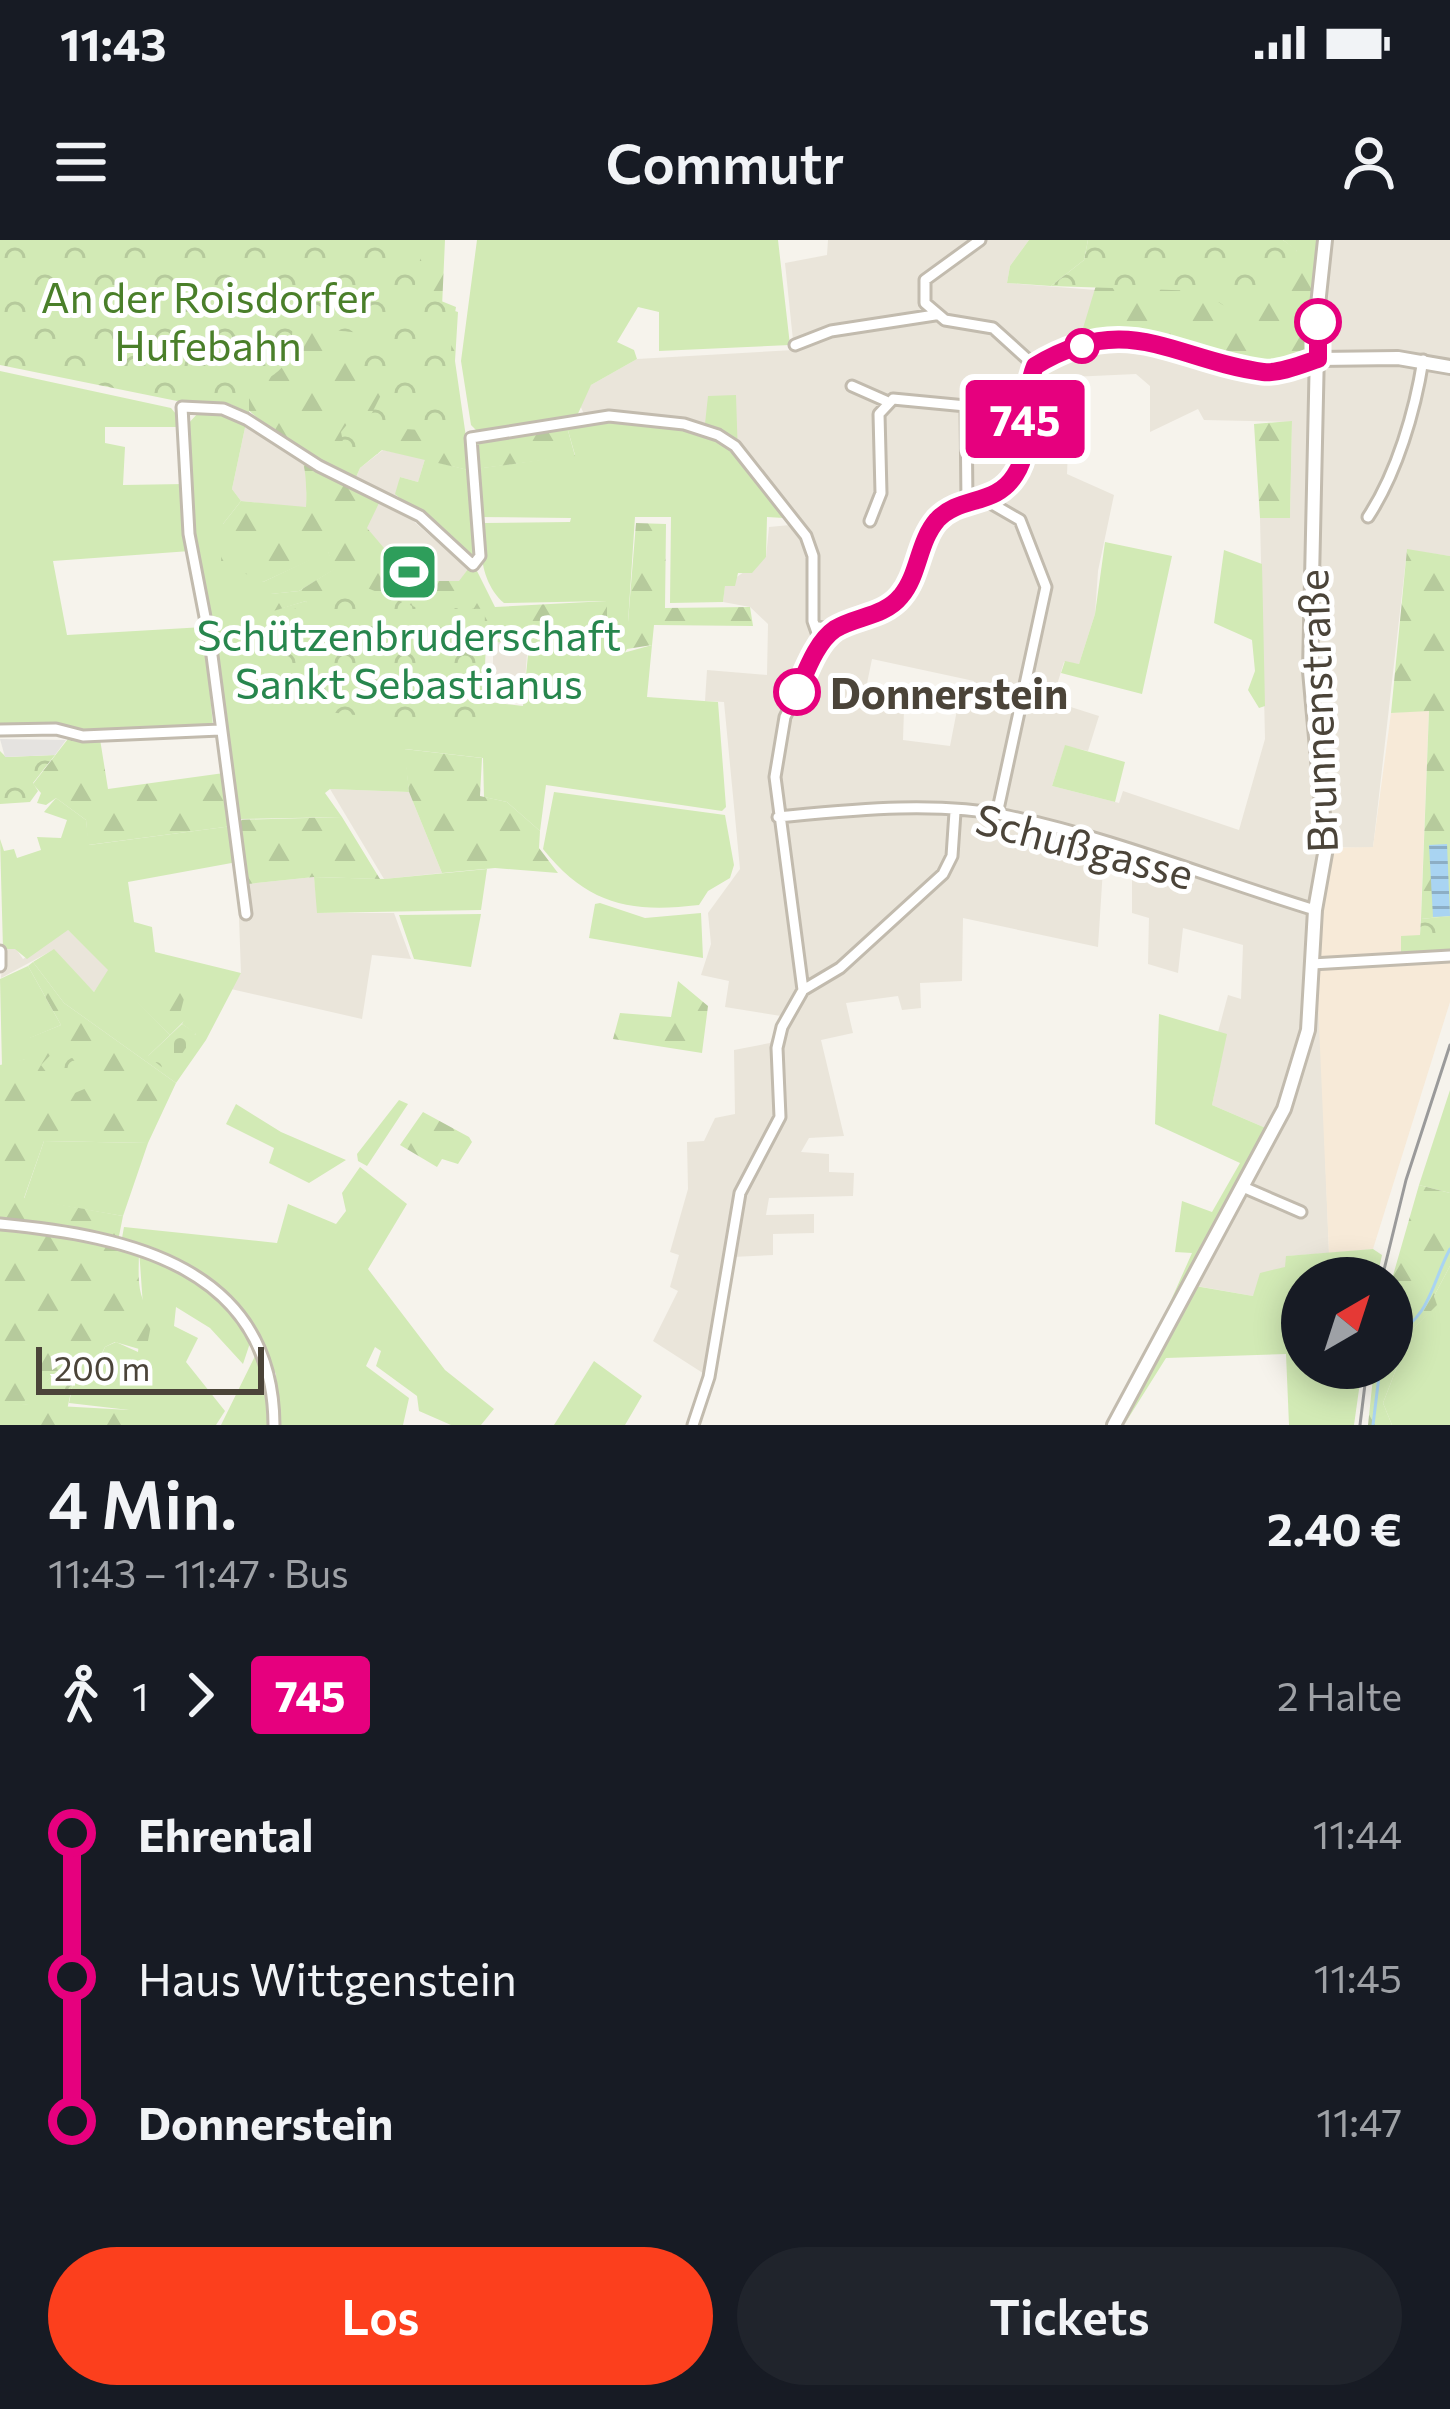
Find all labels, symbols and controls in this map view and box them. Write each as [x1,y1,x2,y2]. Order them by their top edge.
text: 11:43 [60,15,166,70]
icon: menu [48,129,114,195]
text: Commutr [606,129,844,195]
icon: person [1336,129,1402,195]
park label: An der Roisdorfer Hufebahn [41,270,375,370]
unlabelled marker [1296,300,1340,344]
unlabelled marker [1066,330,1098,362]
line badge: 745 [956,380,1094,458]
text: 745 [990,393,1060,445]
sports icon: Schützenbruderschaft Sankt Sebastianus [378,541,440,603]
street label: Brunnenstraße [1285,568,1347,854]
place label: Schützenbruderschaft Sankt Sebastianus [197,608,621,708]
place label: Donnerstein [830,666,1068,718]
marker: Donnerstein [775,670,819,714]
street label: Schußgasse [971,791,1199,899]
north arrow [1281,1257,1413,1389]
map controls [1281,1257,1413,1389]
scale bar [36,1341,264,1394]
text: 200 m [54,1347,150,1388]
text: 4 Min. [48,1462,237,1543]
text: 2.40 € [1267,1500,1402,1555]
text: 11:43 – 11:47 · Bus [48,1548,349,1596]
icon: walk [48,1662,114,1728]
icon: forward [167,1662,233,1728]
text: 745 [275,1669,346,1721]
text: 1 [132,1671,149,1719]
text: 2 Halte [1277,1671,1402,1719]
text: Ehrental [138,1806,314,1861]
text: 11:44 [1313,1809,1402,1857]
text: Haus Wittgenstein [138,1950,517,2005]
text: 11:45 [1314,1953,1402,2001]
text: Donnerstein [138,2094,393,2149]
text: 11:47 [1316,2097,1402,2145]
button: Los [48,2247,713,2385]
button: Tickets [737,2247,1402,2385]

